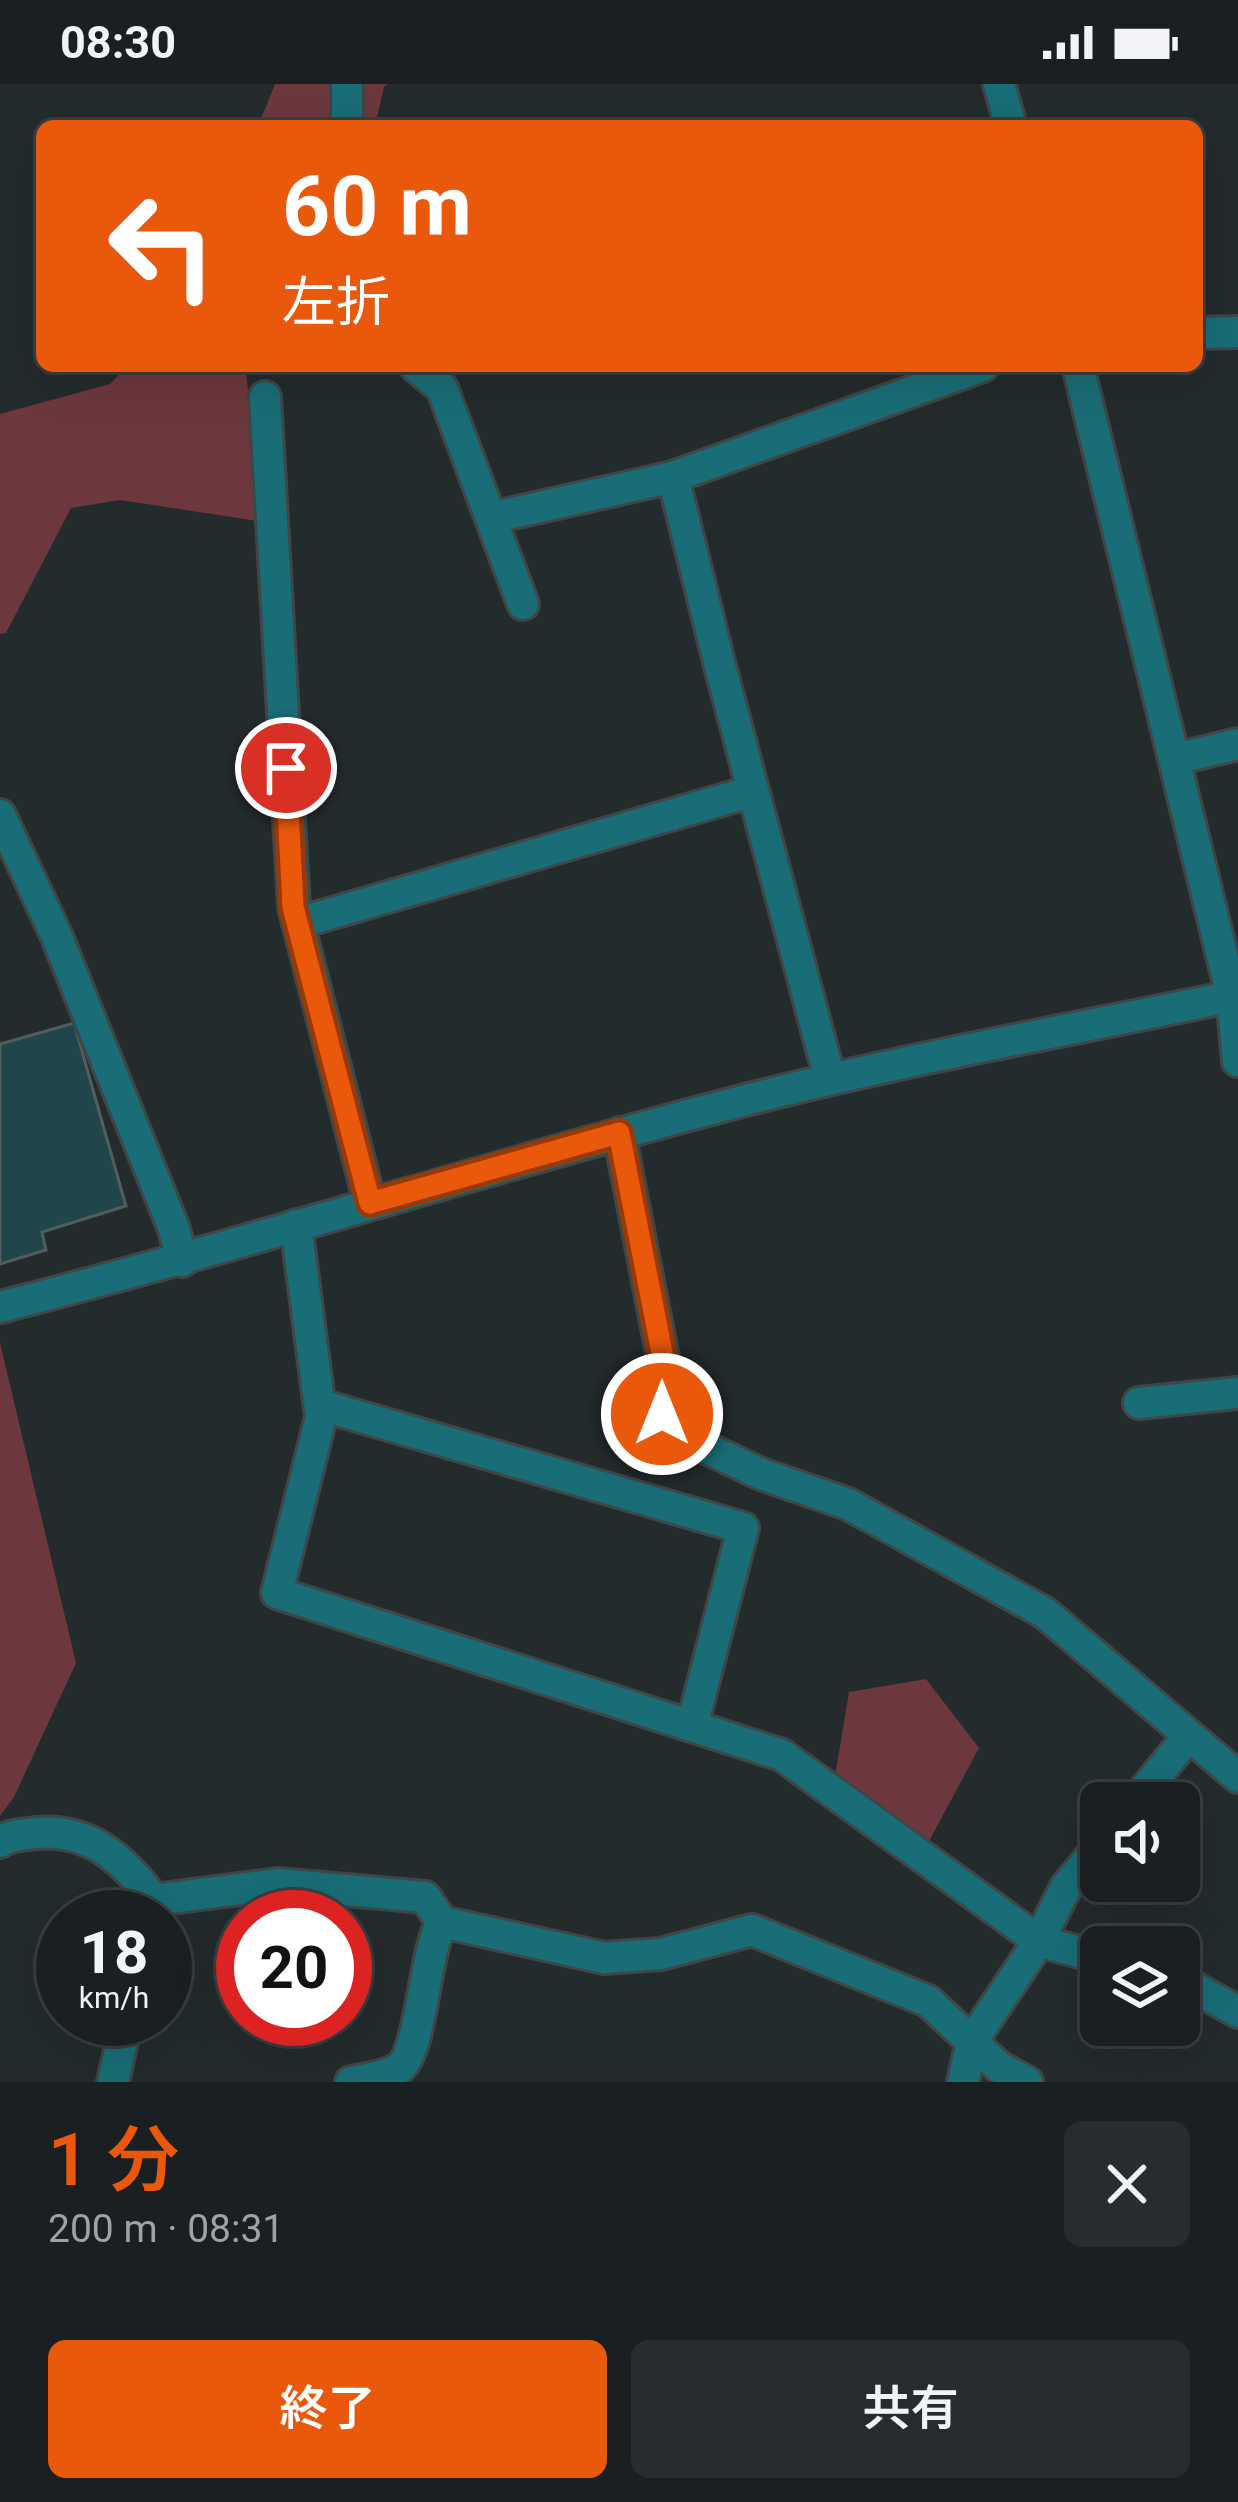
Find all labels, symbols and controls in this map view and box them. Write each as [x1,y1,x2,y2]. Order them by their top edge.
text: 08:30 [60,16,176,69]
text: 60 m [282,157,472,256]
icon: left [84,168,240,324]
text: 左折 [282,271,390,334]
pin [235,717,337,819]
icon: arrive [253,735,319,801]
position arrow [599,1351,725,1477]
map controls [1080,1782,1200,2046]
button: sound [1080,1782,1200,1902]
speed limit sign: 20 [216,1890,372,2046]
text: 18 [80,1917,148,1988]
button: layers [1080,1926,1200,2046]
text: km/h [79,1980,149,2015]
text: 1 分 [48,2118,179,2203]
button: close [1064,2121,1190,2247]
text: 200 m · 08:31 [48,2206,284,2252]
button: 終了 [48,2340,607,2478]
button: 共有 [631,2340,1190,2478]

